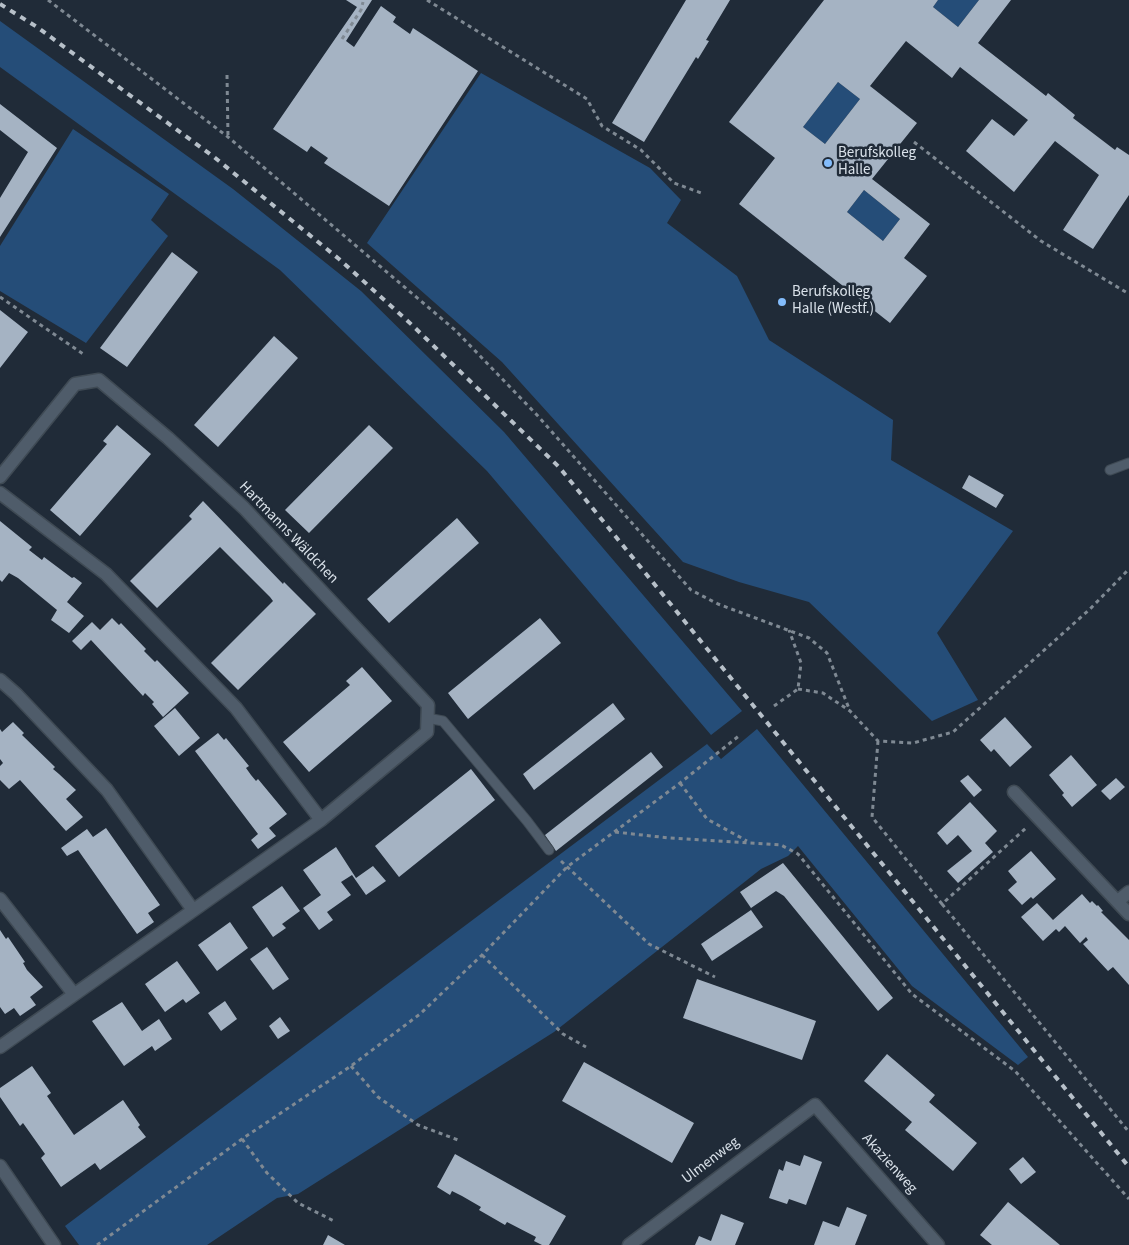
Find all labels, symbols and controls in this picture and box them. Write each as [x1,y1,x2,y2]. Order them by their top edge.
place label: Berufskolleg Halle [838,145,916,180]
marker: Berufskolleg Halle [822,157,834,169]
place label: Berufskolleg Halle (Westf.) [792,284,874,319]
marker: Berufskolleg Halle (Westf.) [776,296,788,308]
street label: Hartmanns Wäldchen [235,478,341,588]
street label: Akazienweg [857,1130,921,1198]
street label: Ulmenweg [679,1134,743,1188]

